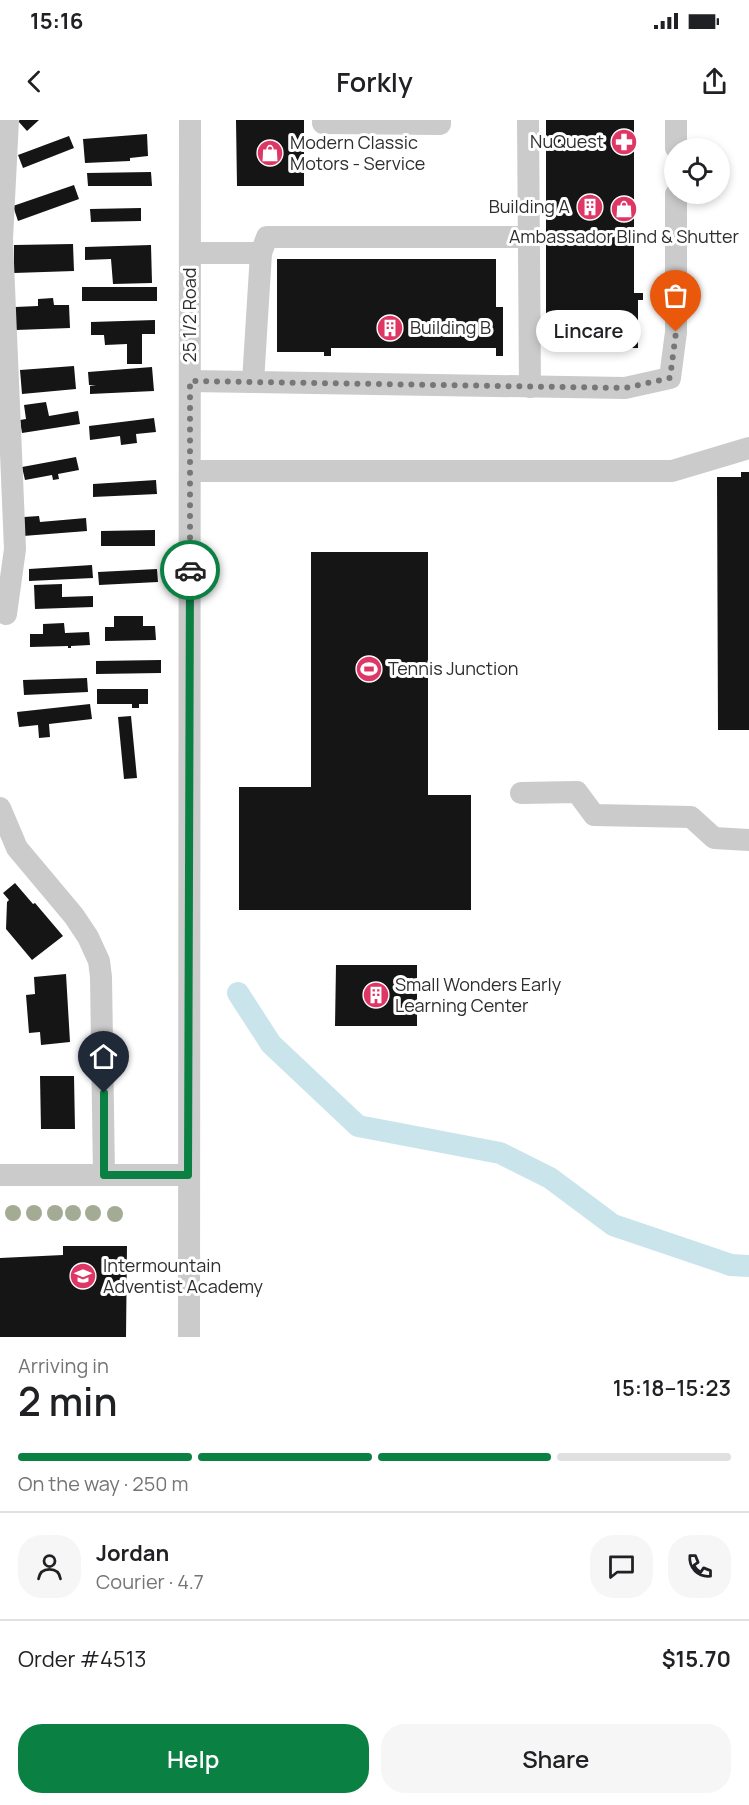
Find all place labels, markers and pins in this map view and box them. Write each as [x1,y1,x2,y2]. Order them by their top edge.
pharmacy icon: NuQuest [609,127,639,157]
place label: NuQuest [530,129,604,153]
place label: Modern Classic Motors - Service [290,130,425,175]
shop icon: Modern Classic Motors - Service [255,138,285,168]
building icon: Building A [575,192,605,222]
place label: Building A [489,194,571,218]
shop icon: Ambassador Blind & Shutter [609,194,639,224]
place label: Ambassador Blind & Shutter [509,224,740,248]
pin [650,270,701,332]
callout: Lincare [535,311,640,353]
building icon: Building B [375,313,405,343]
place label: Building B [410,315,491,339]
sports icon: Tennis Junction [354,654,384,684]
place label: Tennis Junction [388,656,519,680]
place label: Small Wonders Early Learning Center [395,972,562,1017]
building icon: Small Wonders Early Learning Center [361,980,391,1010]
pin [78,1031,129,1093]
place label: Intermountain Adventist Academy [103,1253,264,1298]
school or university icon: Intermountain Adventist Academy [68,1261,98,1291]

